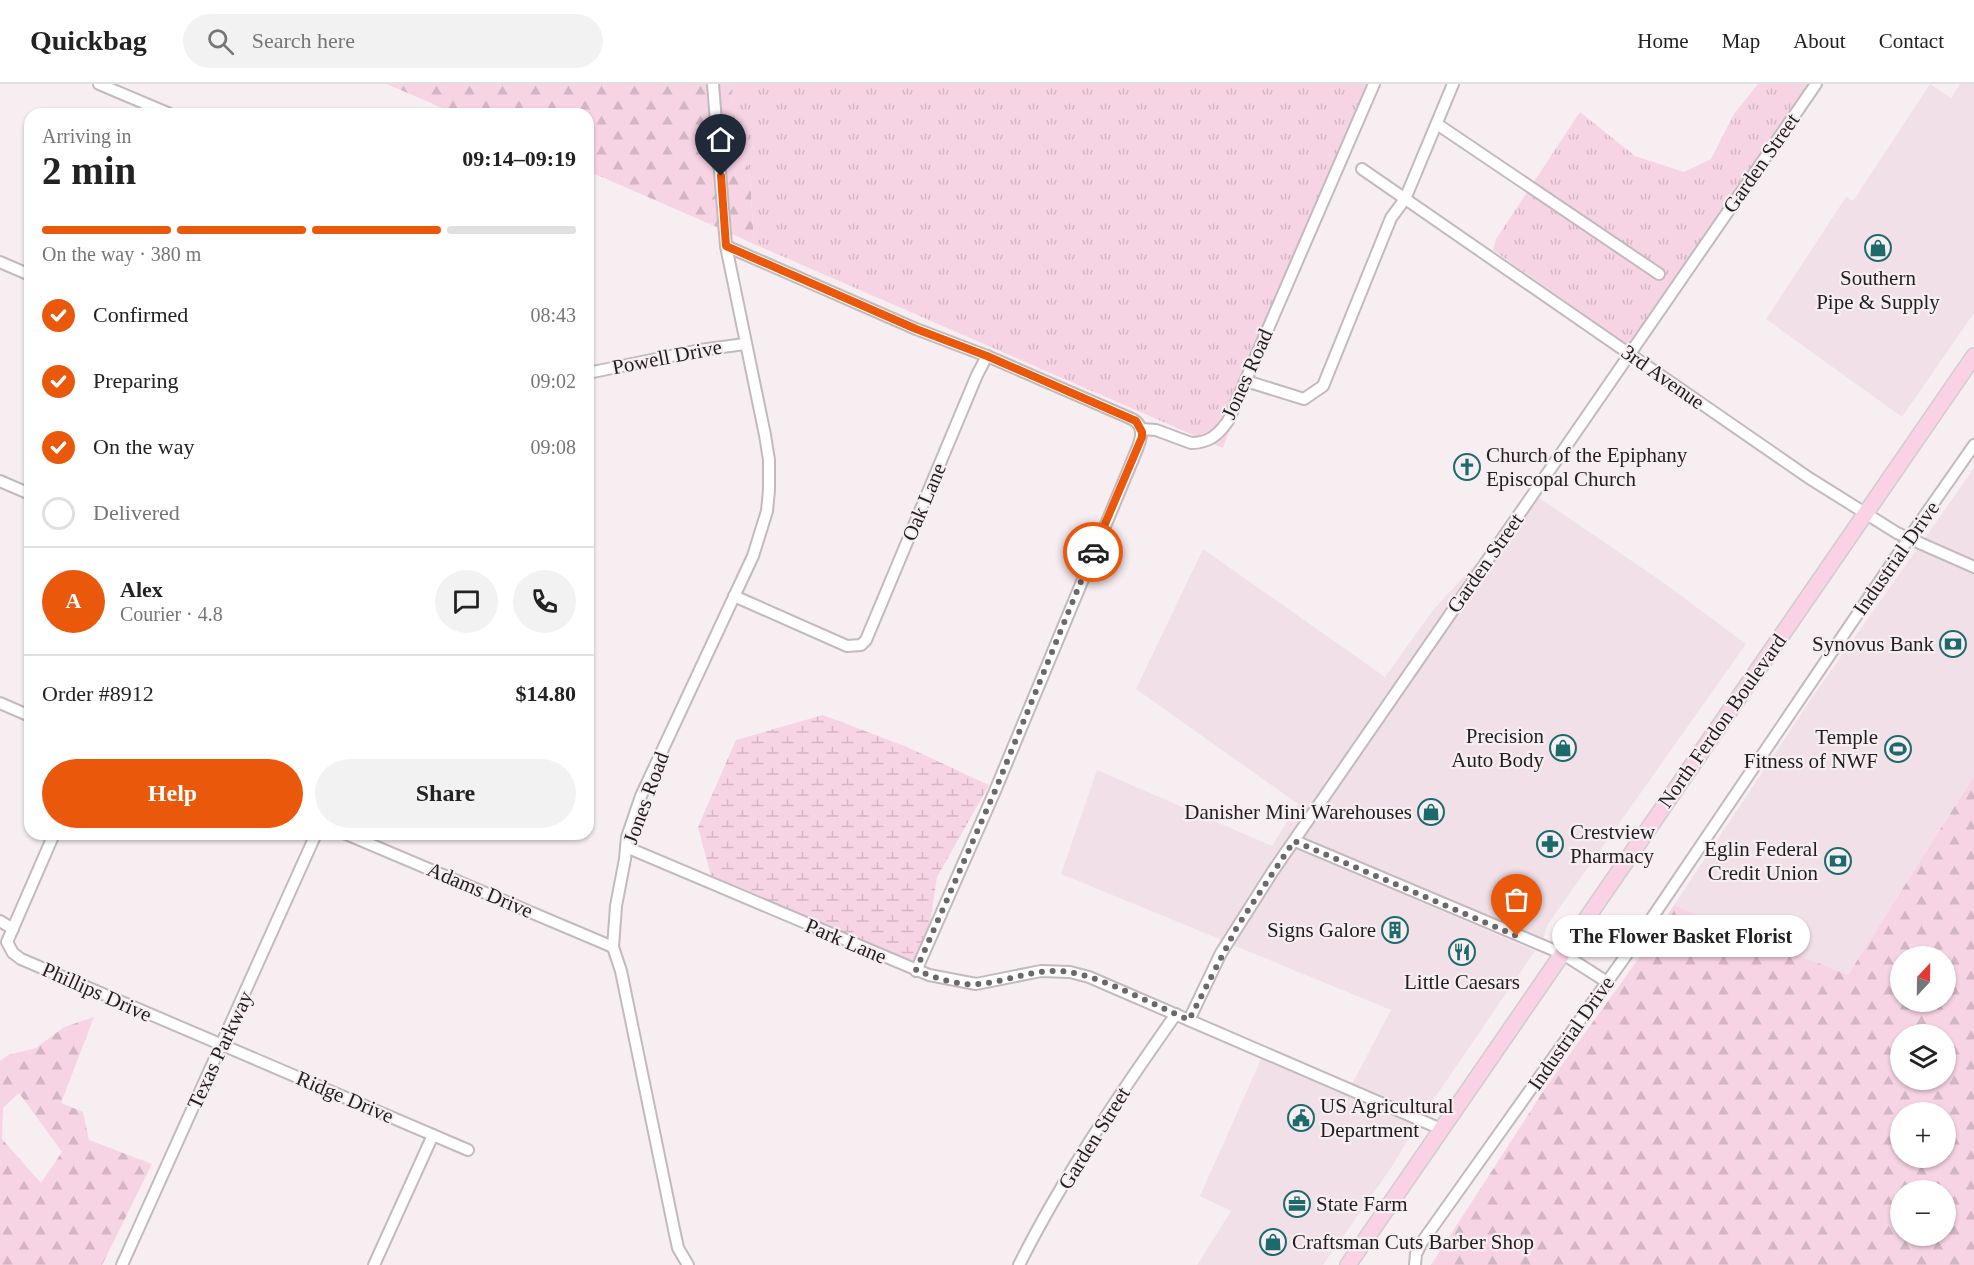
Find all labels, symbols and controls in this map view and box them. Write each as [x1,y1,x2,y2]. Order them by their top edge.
search box [183,14,603,68]
text: Quickbag [30,25,147,56]
icon: search [204,25,237,58]
text: Search here [252,28,355,53]
text: Home [1637,29,1689,53]
text: Map [1722,29,1760,53]
text: About [1793,29,1846,53]
text: Contact [1879,29,1944,53]
street label: Garden Street [1718,108,1804,217]
pin [695,114,746,176]
icon: home [704,123,737,156]
text: Arriving in [42,125,131,147]
text: 09:14–09:19 [462,146,576,171]
text: 2 min [42,149,136,192]
shop icon: Southern Pipe & Supply [1863,233,1893,263]
text: On the way · 380 m [42,243,201,265]
place label: Southern Pipe & Supply [1816,266,1940,314]
icon: check [42,299,75,332]
text: Confirmed [93,302,188,327]
text: 08:43 [530,304,576,326]
street label: Jones Road [1216,325,1278,423]
street label: Powell Drive [610,335,724,379]
street label: 3rd Avenue [1617,340,1709,414]
icon: check [42,365,75,398]
text: Preparing [93,368,179,393]
text: 09:02 [530,370,576,392]
icon: check [42,431,75,464]
text: On the way [93,434,194,459]
text: 09:08 [530,436,576,458]
place label: Church of the Epiphany Episcopal Church [1486,443,1688,491]
church icon: Church of the Epiphany Episcopal Church [1452,452,1482,482]
street label: Oak Lane [897,459,951,545]
street label: Industrial Drive [1848,496,1944,620]
text: Delivered [93,500,180,525]
street label: Garden Street [1442,508,1528,617]
courier [1063,522,1123,582]
icon: car [1077,536,1110,569]
button: chat [435,570,498,633]
button: phone [513,570,576,633]
text: Alex [120,577,163,602]
text: A [66,588,81,613]
text: Courier · 4.8 [120,603,223,625]
street label: North Ferdon Boulevard [1653,629,1791,812]
bank icon: Synovus Bank [1938,629,1968,659]
place label: Synovus Bank [1812,632,1934,656]
text: Order #8912 [42,681,154,706]
text: $14.80 [516,681,576,706]
place label: Precision Auto Body [1451,724,1544,772]
place label: Temple Fitness of NWF [1744,725,1878,773]
shop icon: Precision Auto Body [1548,733,1578,763]
sports icon: Temple Fitness of NWF [1883,734,1913,764]
street label: Jones Road [618,748,674,847]
button: Help [42,759,303,828]
button: Share [315,759,576,828]
shop icon: Danisher Mini Warehouses [1416,797,1446,827]
place label: Danisher Mini Warehouses [1184,800,1412,824]
place label: Crestview Pharmacy [1570,820,1656,868]
pharmacy icon: Crestview Pharmacy [1535,829,1565,859]
place label: Eglin Federal Credit Union [1704,837,1818,885]
bank icon: Eglin Federal Credit Union [1823,846,1853,876]
street label: Adams Drive [424,857,536,923]
pin [1491,874,1542,936]
icon: bag [1500,883,1533,916]
street label: Park Lane [802,913,890,969]
building icon: Signs Galore [1380,915,1410,945]
callout: The Flower Basket Florist [1553,915,1811,957]
place label: Signs Galore [1267,918,1376,942]
text: The Flower Basket Florist [1570,925,1792,947]
restaurant icon: Little Caesars [1447,937,1477,967]
north arrow [1890,946,1956,1012]
map controls [1890,946,1956,1246]
street label: Phillips Drive [39,957,155,1027]
place label: Little Caesars [1404,970,1520,994]
street label: Industrial Drive [1523,971,1619,1095]
street label: Texas Parkway [182,987,258,1113]
button: layers [1890,1024,1956,1090]
street label: Ridge Drive [293,1066,397,1128]
street label: Garden Street [1053,1082,1135,1194]
place label: US Agricultural Department [1320,1094,1454,1142]
button: + [1890,1102,1956,1168]
public building icon: US Agricultural Department [1286,1103,1316,1133]
button: − [1890,1180,1956,1246]
office icon: State Farm [1282,1189,1312,1219]
place label: State Farm [1316,1192,1408,1216]
shop icon: Craftsman Cuts Barber Shop [1258,1227,1288,1257]
place label: Craftsman Cuts Barber Shop [1292,1230,1534,1254]

